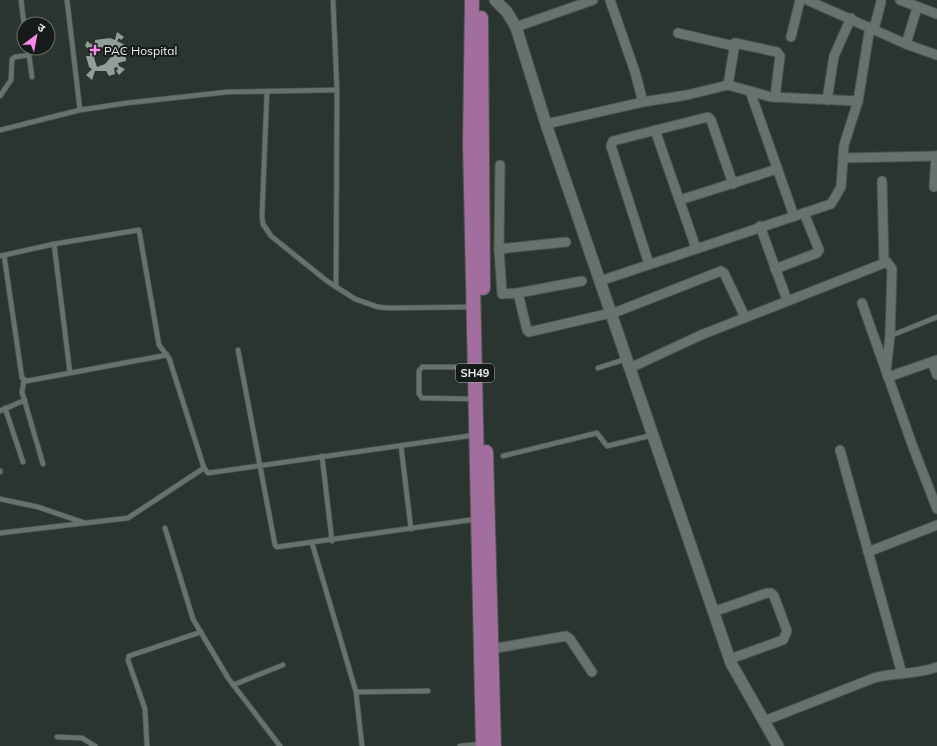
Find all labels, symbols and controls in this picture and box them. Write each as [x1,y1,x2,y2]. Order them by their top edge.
north arrow [16,16,56,56]
text: उ [35,20,48,35]
place label: PAC Hospital [104,43,177,58]
marker: PAC Hospital [89,44,101,56]
road number: SH49 [456,364,494,382]

